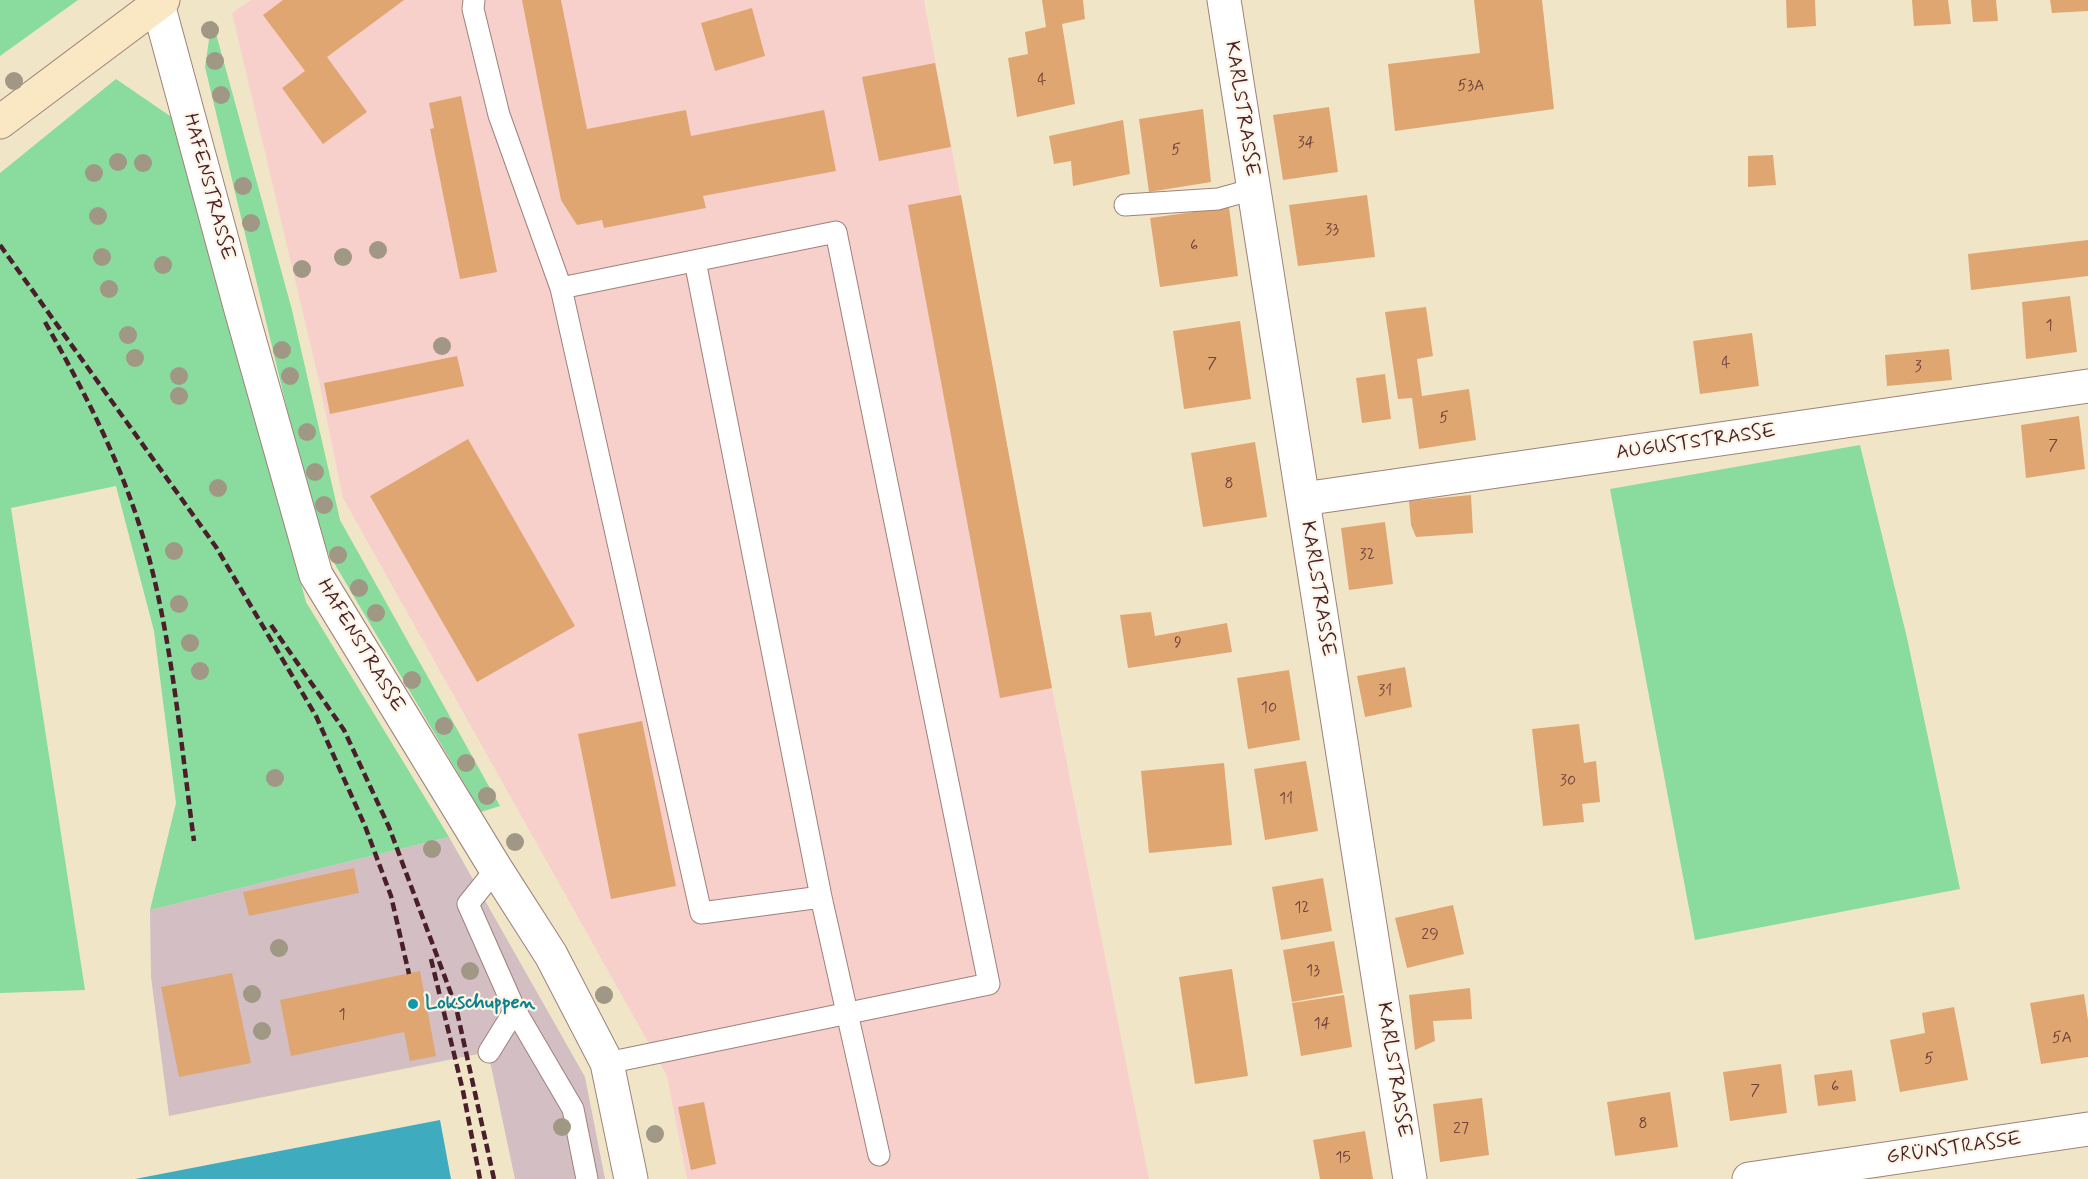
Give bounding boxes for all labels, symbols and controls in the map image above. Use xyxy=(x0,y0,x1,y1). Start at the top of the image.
street label: KARLSTRASSE xyxy=(1218,40,1264,178)
house number: 4 xyxy=(1037,71,1047,91)
house number: 53A xyxy=(1458,77,1484,97)
street label: HAFENSTRASSE xyxy=(177,111,239,263)
house number: 34 xyxy=(1298,134,1314,154)
house number: 5 xyxy=(1171,141,1181,161)
house number: 33 xyxy=(1325,221,1339,241)
house number: 6 xyxy=(1190,237,1198,257)
house number: 1 xyxy=(2045,317,2053,337)
house number: 4 xyxy=(1721,354,1731,374)
house number: 7 xyxy=(1207,355,1217,375)
house number: 3 xyxy=(1914,358,1922,378)
house number: 5 xyxy=(1439,409,1449,429)
street label: AUGUSTSTRASSE xyxy=(1615,420,1777,466)
house number: 7 xyxy=(2048,437,2058,457)
house number: 8 xyxy=(1224,475,1234,495)
street label: KARLSTRASSE xyxy=(1294,520,1340,658)
house number: 32 xyxy=(1359,546,1375,566)
street label: HAFENSTRASSE xyxy=(311,575,409,717)
house number: 9 xyxy=(1174,634,1182,654)
house number: 31 xyxy=(1378,682,1392,702)
house number: 10 xyxy=(1261,699,1277,719)
house number: 30 xyxy=(1560,772,1576,792)
house number: 11 xyxy=(1279,790,1293,810)
house number: 12 xyxy=(1294,899,1310,919)
house number: 29 xyxy=(1421,926,1439,946)
house number: 13 xyxy=(1306,962,1320,982)
place label: Lokschuppen xyxy=(425,992,535,1016)
marker: Lokschuppen xyxy=(406,997,420,1011)
street label: KARLSTRASSE xyxy=(1370,1001,1416,1139)
house number: 1 xyxy=(338,1006,346,1026)
house number: 14 xyxy=(1314,1015,1330,1035)
house number: 5A xyxy=(2052,1029,2072,1049)
house number: 5 xyxy=(1924,1050,1934,1070)
house number: 6 xyxy=(1831,1078,1839,1098)
house number: 7 xyxy=(1750,1082,1760,1102)
house number: 8 xyxy=(1638,1115,1648,1135)
house number: 27 xyxy=(1453,1120,1469,1140)
street label: GRÜNSTRASSE xyxy=(1885,1128,2023,1170)
house number: 15 xyxy=(1335,1149,1351,1169)

